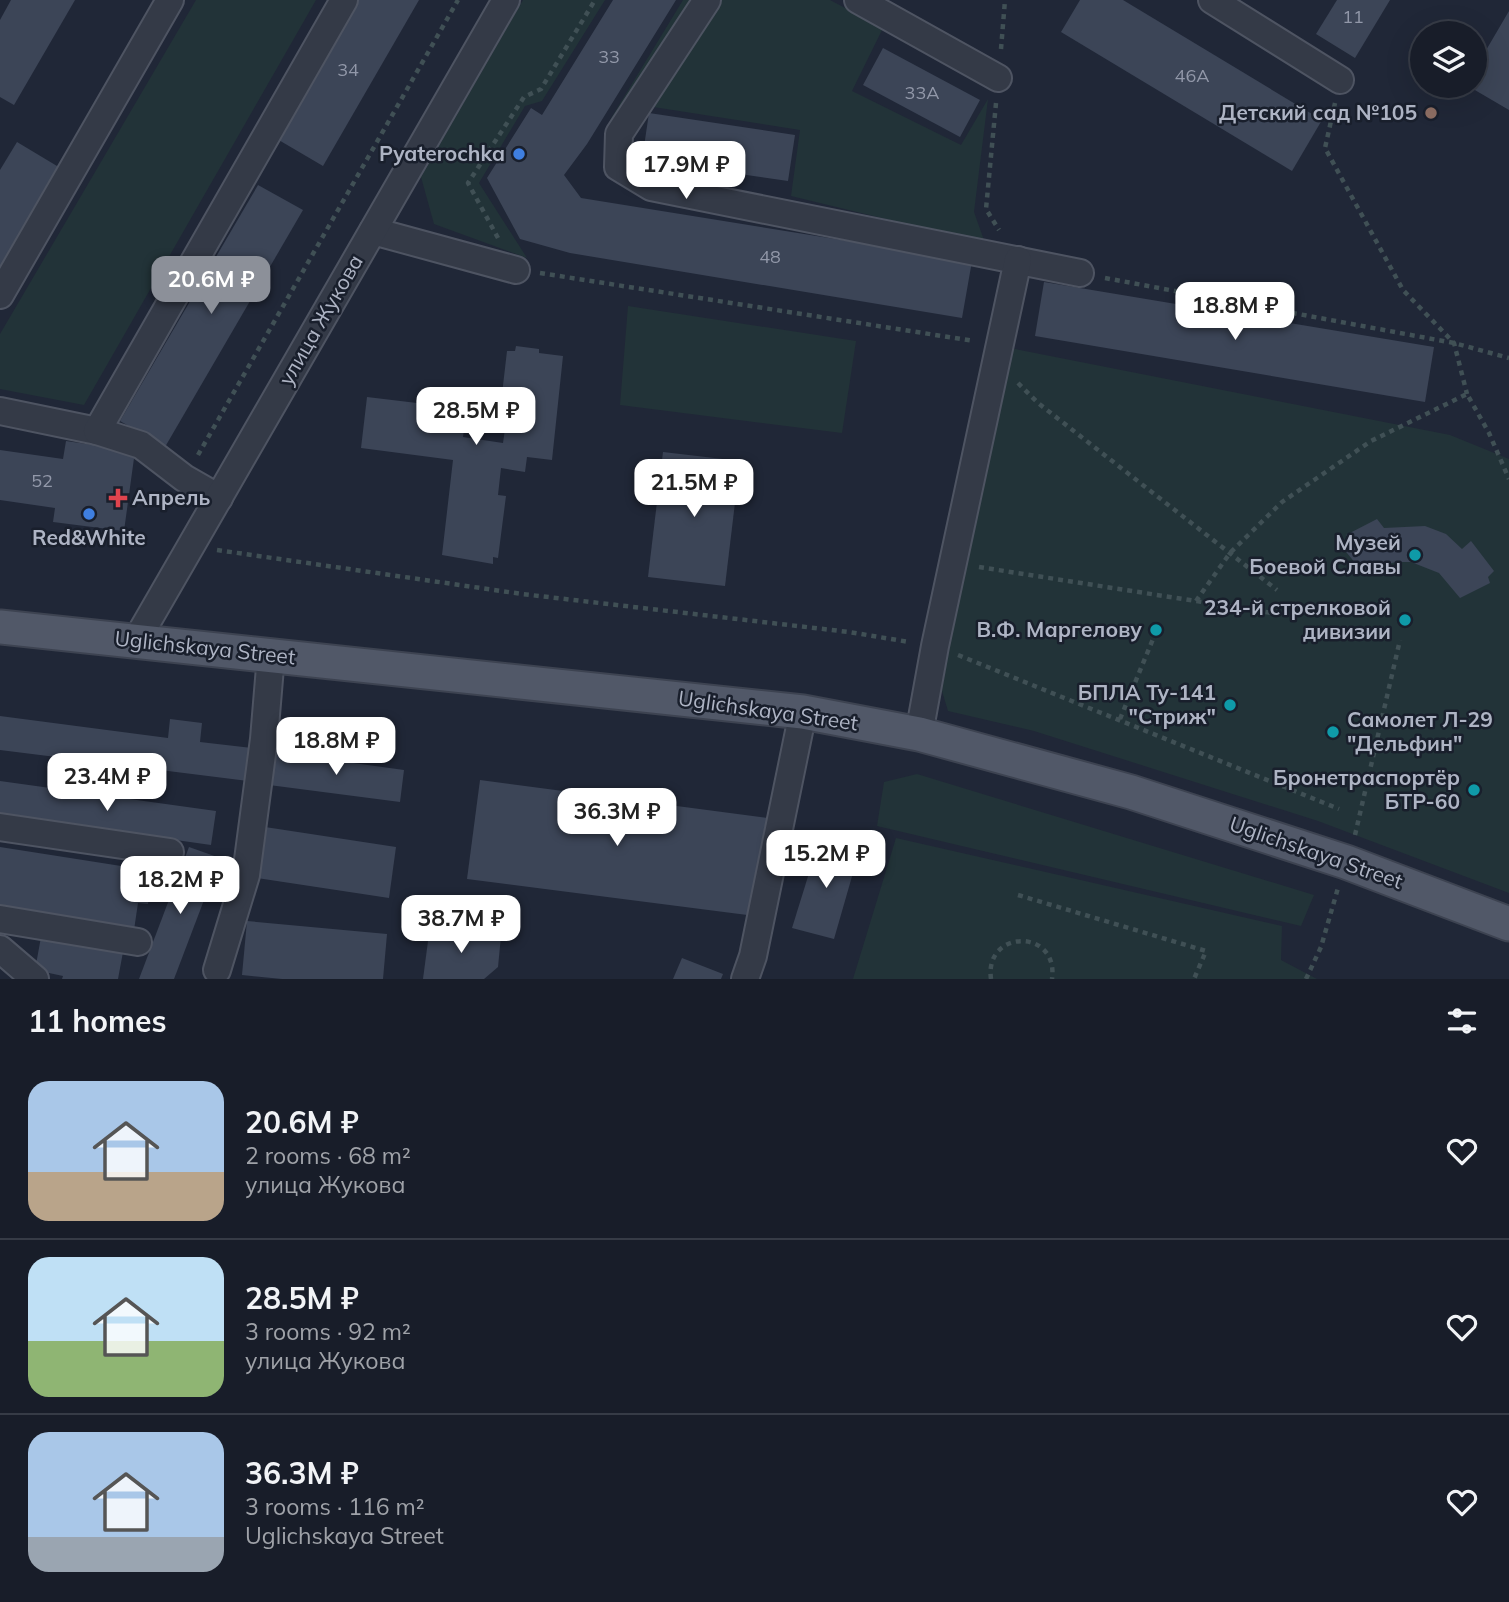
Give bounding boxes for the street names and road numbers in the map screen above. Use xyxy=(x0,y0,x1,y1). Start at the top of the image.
street label: улица Жукова xyxy=(272,250,368,389)
street label: Uglichskaya Street xyxy=(114,625,297,669)
street label: Uglichskaya Street xyxy=(677,685,860,736)
street label: Uglichskaya Street xyxy=(1226,810,1406,894)

